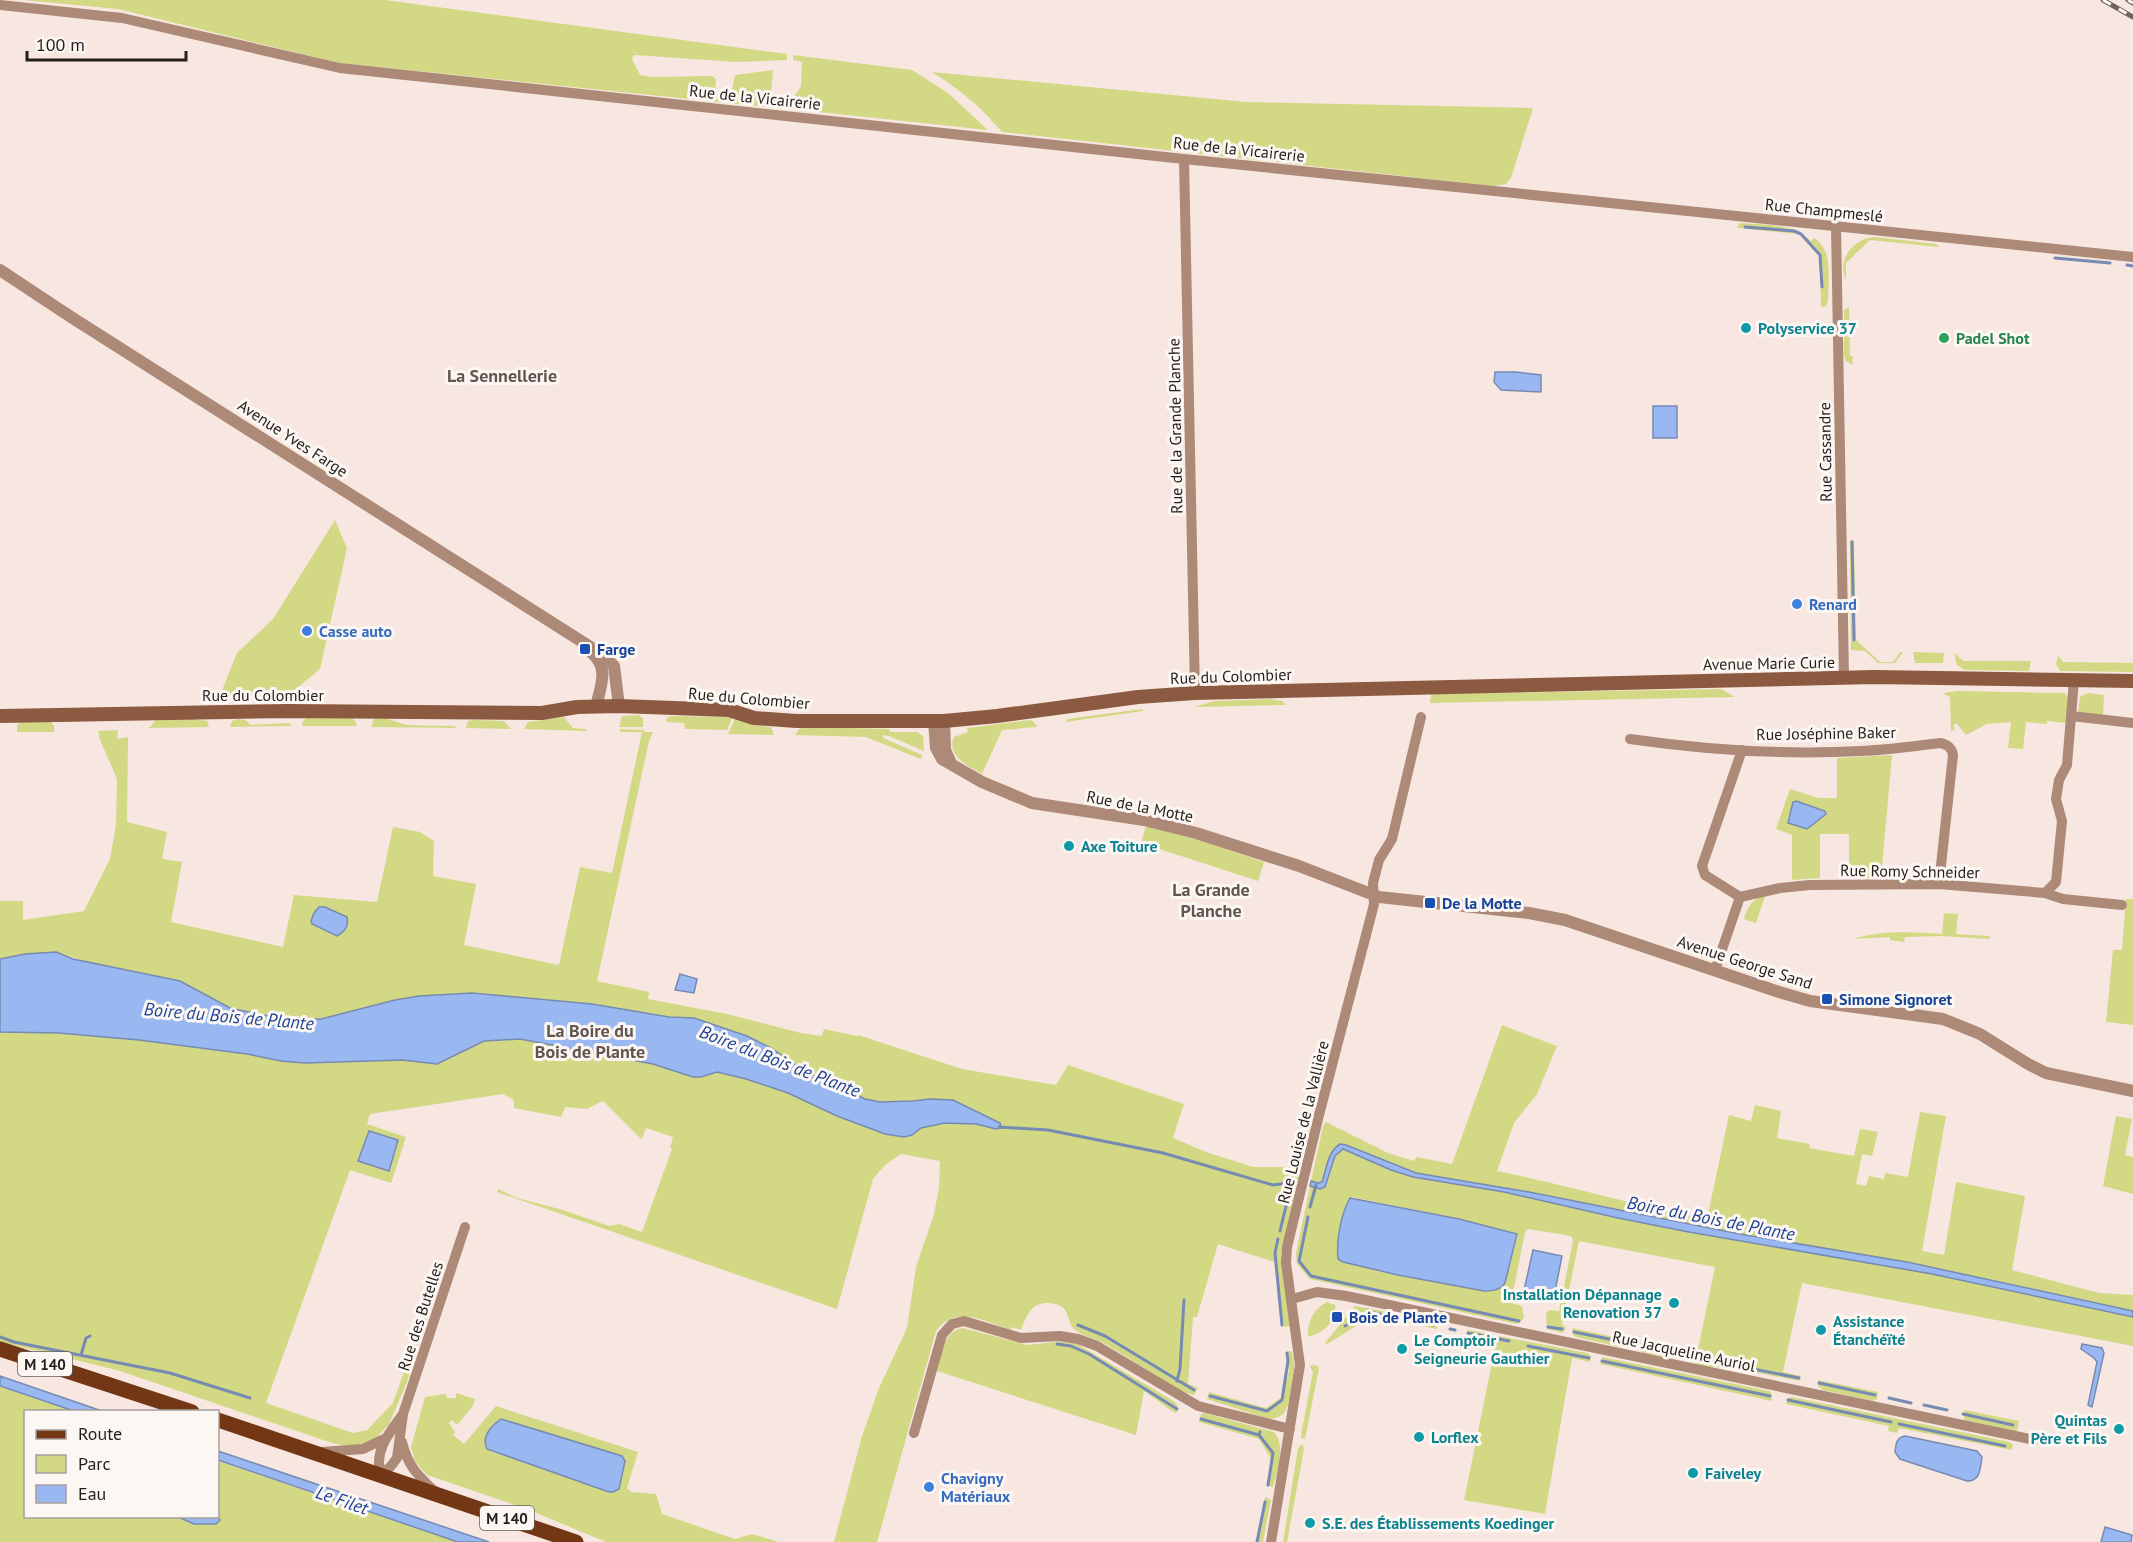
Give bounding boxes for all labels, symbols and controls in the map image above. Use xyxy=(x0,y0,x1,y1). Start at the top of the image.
scale bar xyxy=(27,24,186,62)
text: 100 m xyxy=(36,33,85,56)
street label: Rue de la Vicairerie xyxy=(688,80,822,114)
street label: Rue de la Vicairerie xyxy=(1172,132,1306,166)
street label: Rue Champmeslé xyxy=(1764,194,1884,226)
place label: Polyservice 37 xyxy=(1758,318,1857,338)
marker: Polyservice 37 xyxy=(1739,321,1753,335)
place label: Padel Shot xyxy=(1956,328,2030,348)
marker: Padel Shot xyxy=(1937,331,1951,345)
street label: Rue de la Grande Planche xyxy=(1163,338,1187,514)
district label: La Sennellerie xyxy=(447,364,557,387)
street label: Avenue Yves Farge xyxy=(234,395,352,481)
street label: Rue Cassandre xyxy=(1814,402,1836,502)
place label: Renard xyxy=(1809,594,1857,614)
marker: Renard xyxy=(1790,597,1804,611)
place label: Casse auto xyxy=(319,621,392,641)
marker: Casse auto xyxy=(300,624,314,638)
place label: Farge xyxy=(597,639,635,659)
marker: Farge xyxy=(578,642,592,656)
street label: Avenue Marie Curie xyxy=(1703,652,1835,674)
street label: Rue du Colombier xyxy=(1170,664,1293,688)
street label: Rue du Colombier xyxy=(687,683,811,713)
street label: Rue du Colombier xyxy=(202,685,324,705)
street label: Rue Joséphine Baker xyxy=(1756,722,1897,744)
street label: Rue de la Motte xyxy=(1085,786,1195,826)
place label: Axe Toiture xyxy=(1081,836,1158,856)
marker: Axe Toiture xyxy=(1062,839,1076,853)
street label: Rue Romy Schneider xyxy=(1840,860,1981,882)
district label: La Grande Planche xyxy=(1172,878,1250,922)
place label: De la Motte xyxy=(1442,893,1522,913)
marker: De la Motte xyxy=(1423,896,1437,910)
street label: Avenue George Sand xyxy=(1675,931,1815,993)
place label: Simone Signoret xyxy=(1839,989,1953,1009)
marker: Simone Signoret xyxy=(1820,992,1834,1006)
water label: Boire du Bois de Plante xyxy=(143,997,315,1035)
district label: La Boire du Bois de Plante xyxy=(535,1019,645,1063)
water label: Boire du Bois de Plante xyxy=(696,1020,864,1102)
street label: Rue Louise de la Vallière xyxy=(1273,1038,1333,1206)
water label: Boire du Bois de Plante xyxy=(1625,1190,1797,1246)
street label: Rue des Butelles xyxy=(393,1259,447,1373)
place label: Installation Dépannage Renovation 37 xyxy=(1503,1284,1662,1322)
marker: Installation Dépannage Renovation 37 xyxy=(1667,1296,1681,1310)
place label: Bois de Plante xyxy=(1349,1307,1447,1327)
marker: Bois de Plante xyxy=(1330,1310,1344,1324)
place label: Assistance Étanchéïté xyxy=(1833,1311,1905,1349)
marker: Assistance Étanchéïté xyxy=(1814,1323,1828,1337)
street label: Rue Jacqueline Auriol xyxy=(1611,1326,1758,1376)
place label: Le Comptoir Seigneurie Gauthier xyxy=(1414,1330,1550,1368)
marker: Le Comptoir Seigneurie Gauthier xyxy=(1395,1342,1409,1356)
road number: M 140 xyxy=(18,1352,72,1376)
legend xyxy=(24,1410,219,1518)
place label: Quintas Père et Fils xyxy=(2031,1410,2107,1448)
text: Route xyxy=(78,1422,122,1445)
marker: Quintas Père et Fils xyxy=(2112,1422,2126,1436)
place label: Lorflex xyxy=(1431,1427,1479,1447)
marker: Lorflex xyxy=(1412,1430,1426,1444)
text: Parc xyxy=(78,1452,111,1475)
place label: Faiveley xyxy=(1705,1463,1762,1483)
marker: Faiveley xyxy=(1686,1466,1700,1480)
place label: Chavigny Matériaux xyxy=(941,1468,1011,1506)
water label: Le Filet xyxy=(313,1480,372,1520)
marker: Chavigny Matériaux xyxy=(922,1480,936,1494)
text: Eau xyxy=(78,1482,106,1505)
road number: M 140 xyxy=(480,1506,534,1530)
place label: S.E. des Établissements Koedinger xyxy=(1322,1513,1555,1533)
marker: S.E. des Établissements Koedinger xyxy=(1303,1516,1317,1530)

